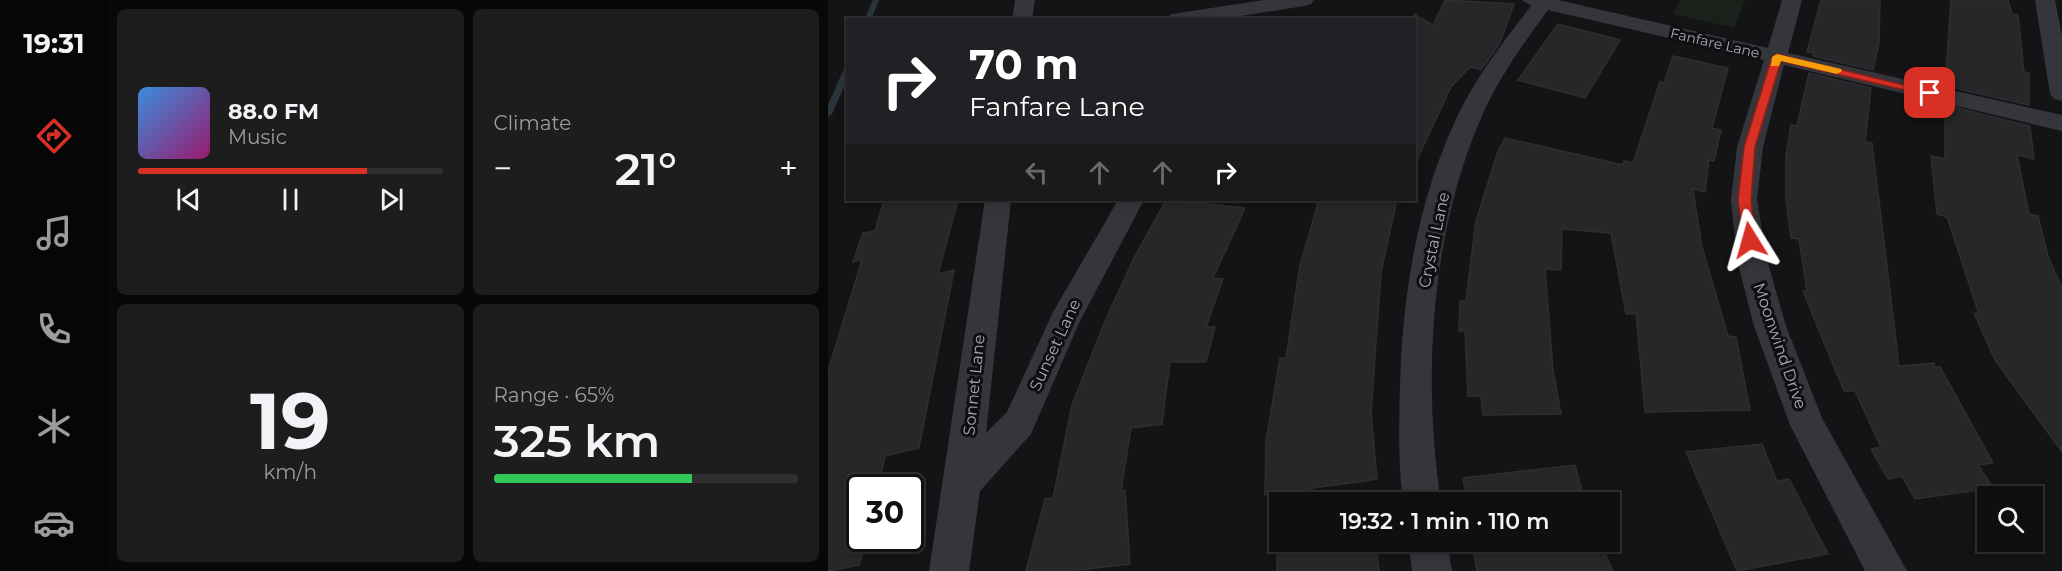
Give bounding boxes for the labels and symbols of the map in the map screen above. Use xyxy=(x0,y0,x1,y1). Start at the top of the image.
street label: Fanfare Lane xyxy=(1669,24,1761,62)
pin xyxy=(1904,67,1955,118)
street label: Crystal Lane xyxy=(1415,190,1453,290)
position arrow xyxy=(1718,208,1782,272)
street label: Moonwind Drive xyxy=(1750,280,1810,412)
street label: Sunset Lane xyxy=(1025,296,1085,394)
street label: Sonnet Lane xyxy=(959,334,989,436)
speed limit sign: 30 xyxy=(846,474,924,552)

